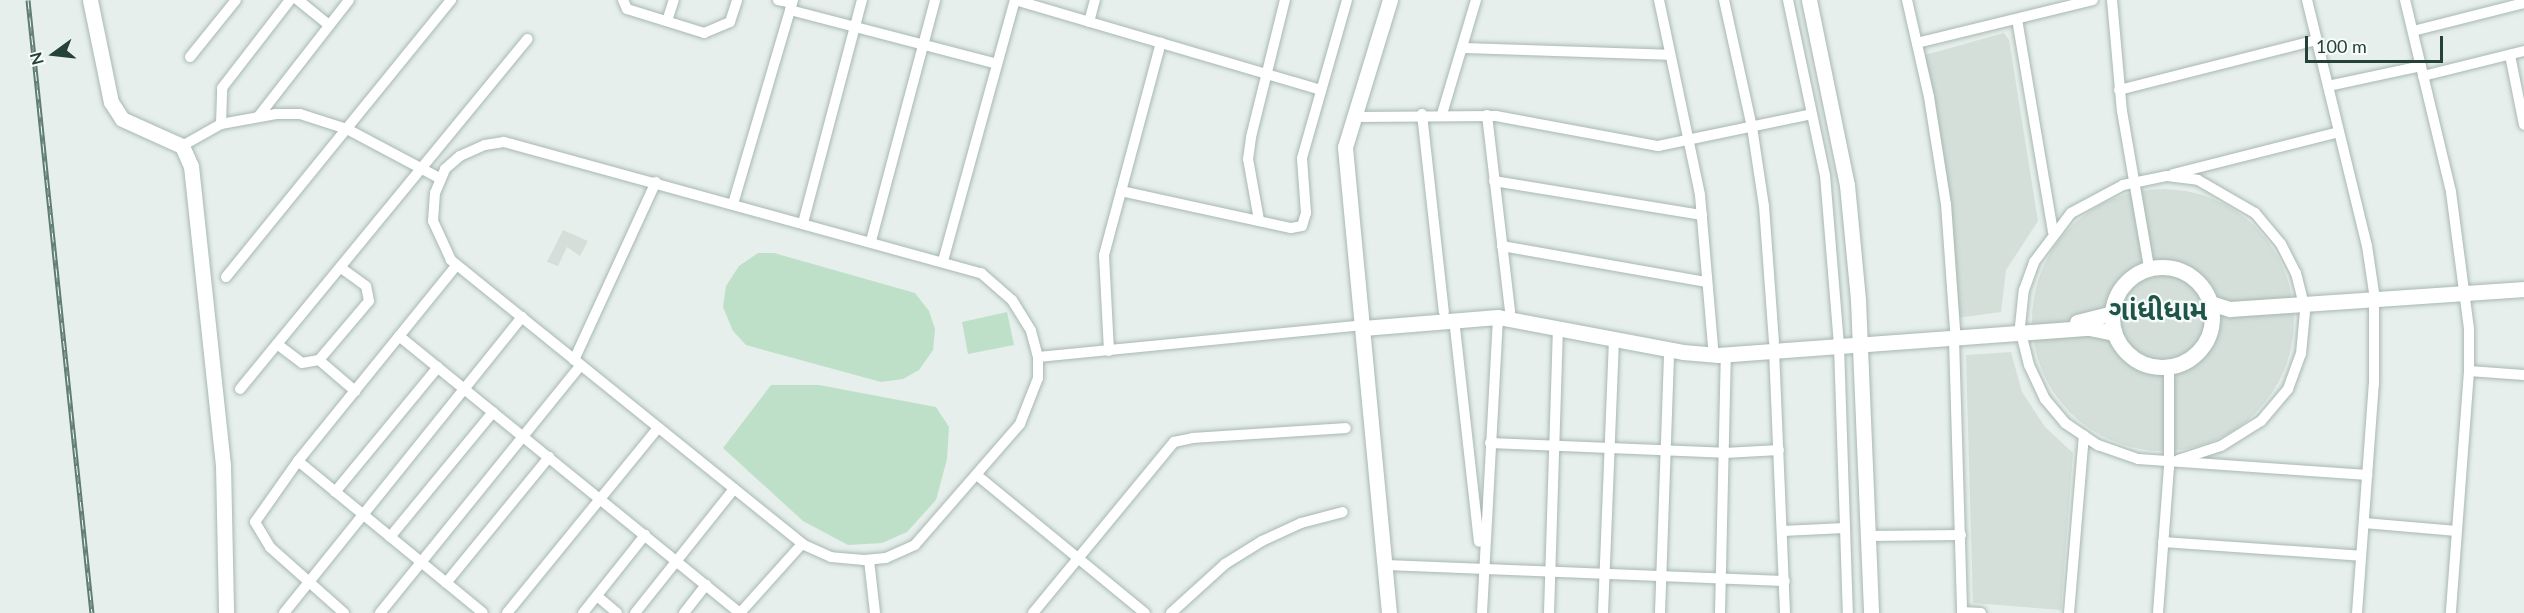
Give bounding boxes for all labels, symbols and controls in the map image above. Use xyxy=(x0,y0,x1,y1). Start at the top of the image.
north arrow xyxy=(24,24,84,84)
scale bar xyxy=(2308,24,2446,62)
text: 100 m xyxy=(2316,35,2367,57)
text: N xyxy=(25,50,47,67)
district label: ગાંધીધામ xyxy=(2109,292,2207,326)

